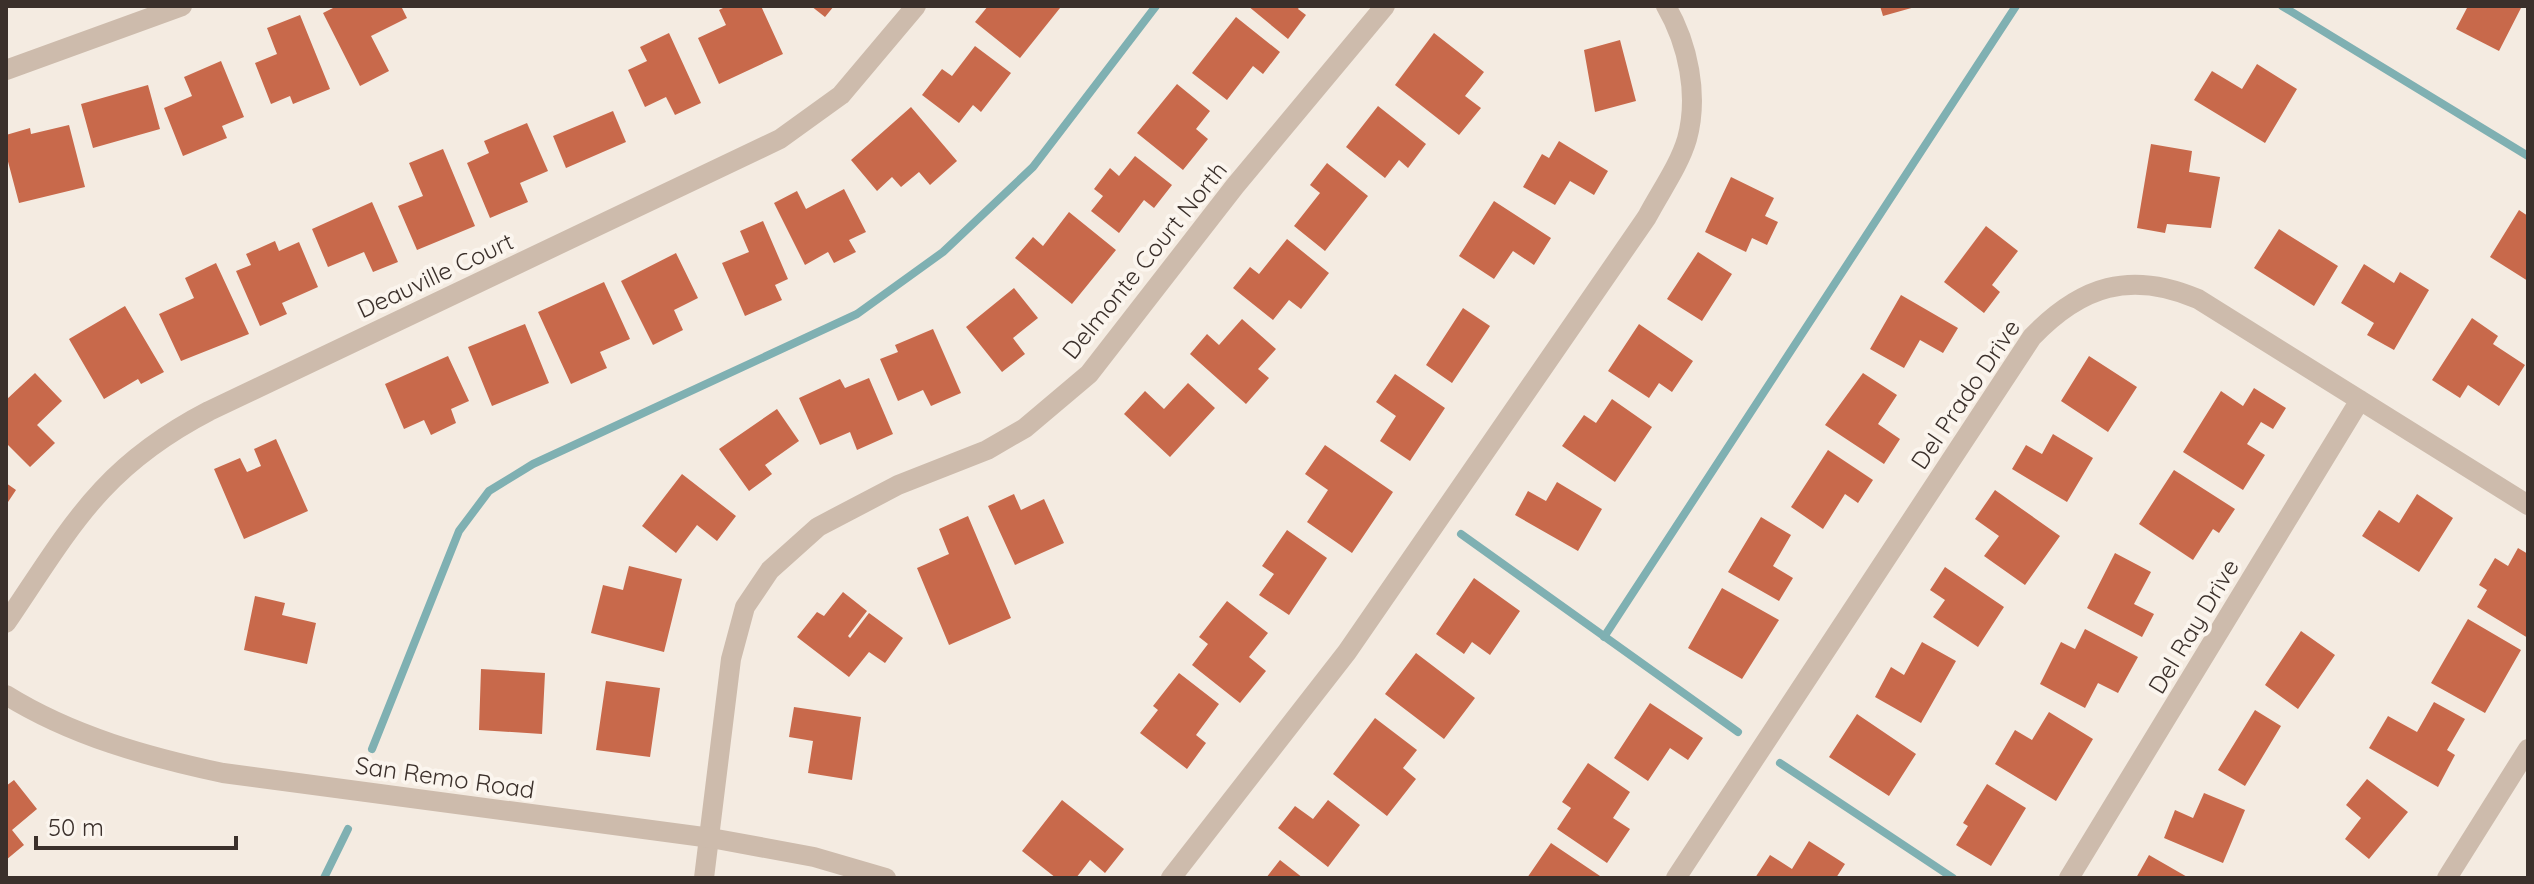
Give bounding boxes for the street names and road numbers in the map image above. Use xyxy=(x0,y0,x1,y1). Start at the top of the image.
street label: Delmonte Court North xyxy=(1055,155,1233,365)
street label: Deauville Court xyxy=(352,226,518,324)
street label: Del Prado Drive xyxy=(1904,313,2026,475)
street label: Del Ray Drive xyxy=(2141,553,2245,699)
street label: San Remo Road xyxy=(354,750,536,804)

